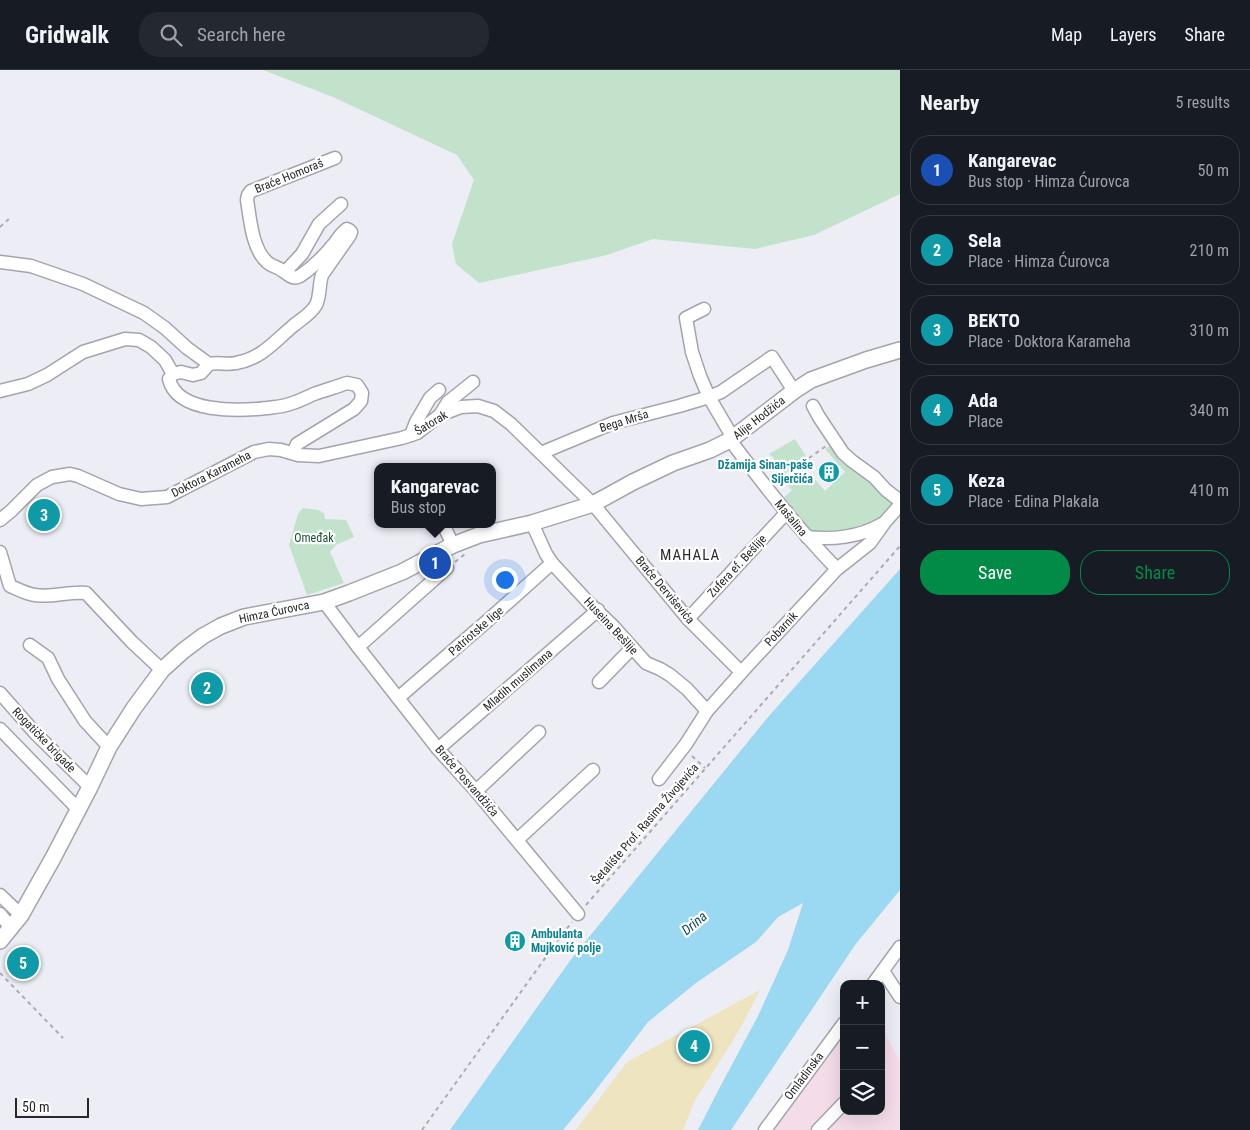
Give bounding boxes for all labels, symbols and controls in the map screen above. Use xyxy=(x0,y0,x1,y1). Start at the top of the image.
search box xyxy=(139,12,489,57)
text: Gridwalk xyxy=(25,21,109,49)
icon: search xyxy=(157,21,185,49)
text: Search here xyxy=(197,23,285,46)
text: Map xyxy=(1051,24,1082,45)
text: Layers xyxy=(1110,24,1157,45)
text: Share xyxy=(1185,24,1225,45)
text: Nearby xyxy=(920,91,979,115)
text: 5 results xyxy=(1175,93,1230,112)
text: Kangarevac xyxy=(968,149,1057,172)
street label: Braće Homoraš xyxy=(253,156,325,196)
text: 1 xyxy=(933,161,941,180)
text: 50 m xyxy=(1197,161,1229,180)
text: Bus stop · Himza Ćurovca xyxy=(968,172,1130,191)
text: Sela xyxy=(968,229,1001,252)
text: 2 xyxy=(933,241,941,260)
text: 210 m xyxy=(1190,241,1229,260)
text: Place · Himza Ćurovca xyxy=(968,252,1110,271)
text: BEKTO xyxy=(968,309,1020,332)
text: 3 xyxy=(933,321,941,340)
text: 310 m xyxy=(1190,321,1229,340)
text: Place · Doktora Karameha xyxy=(968,332,1131,351)
text: Ada xyxy=(968,389,998,412)
street label: Alije Hodžića xyxy=(730,393,788,443)
text: 4 xyxy=(933,401,941,420)
text: 340 m xyxy=(1190,401,1229,420)
street label: Šatorak xyxy=(411,407,451,438)
street label: Bega Mrša xyxy=(598,407,650,435)
text: Place xyxy=(968,412,1003,431)
street label: Doktora Karameha xyxy=(169,448,253,500)
place label: Džamija Sinan-paše Sijerčića xyxy=(718,458,813,486)
building icon: Džamija Sinan-paše Sijerčića xyxy=(817,460,841,484)
popup xyxy=(374,463,496,528)
text: Keza xyxy=(968,469,1005,492)
text: Kangarevac xyxy=(391,475,479,498)
text: 5 xyxy=(933,481,941,500)
text: 410 m xyxy=(1190,481,1229,500)
text: Place · Edina Plakala xyxy=(968,492,1099,511)
pin: 3 xyxy=(28,496,60,534)
street label: Mašalina xyxy=(772,497,810,539)
text: Bus stop xyxy=(391,498,446,517)
park label: Omeđak xyxy=(294,531,334,545)
street label: Zufera ef. Bešlije xyxy=(705,532,770,600)
pin: 1 xyxy=(419,544,451,582)
district label: MAHALA xyxy=(660,546,720,564)
button: Save xyxy=(920,550,1070,595)
button: Share xyxy=(1080,550,1230,595)
street label: Braće Derviševića xyxy=(633,553,698,627)
your location xyxy=(492,567,518,593)
street label: Huseina Bešlije xyxy=(581,595,641,658)
street label: Himza Ćurovca xyxy=(237,597,311,626)
street label: Patriotske lige xyxy=(446,603,507,659)
street label: Pobarnik xyxy=(762,608,801,649)
street label: Mladih muslimana xyxy=(481,646,556,714)
pin: 2 xyxy=(191,669,223,707)
street label: Rogatičke brigade xyxy=(9,705,79,776)
street label: Braće Posvandžića xyxy=(432,743,502,820)
street label: Šetalište Prof. Rasima Živojevića xyxy=(588,760,701,887)
water label: Drina xyxy=(678,908,710,938)
place label: Ambulanta Mujković polje xyxy=(531,927,601,955)
building icon: Ambulanta Mujković polje xyxy=(503,929,527,953)
pin: 5 xyxy=(7,944,39,982)
map controls xyxy=(840,980,885,1115)
button: + xyxy=(840,980,885,1025)
button: − xyxy=(840,1025,885,1070)
pin: 4 xyxy=(678,1027,710,1065)
street label: Omladinska xyxy=(782,1049,827,1103)
button: layers xyxy=(840,1070,885,1115)
scale bar xyxy=(15,1095,89,1118)
text: 50 m xyxy=(22,1099,50,1115)

